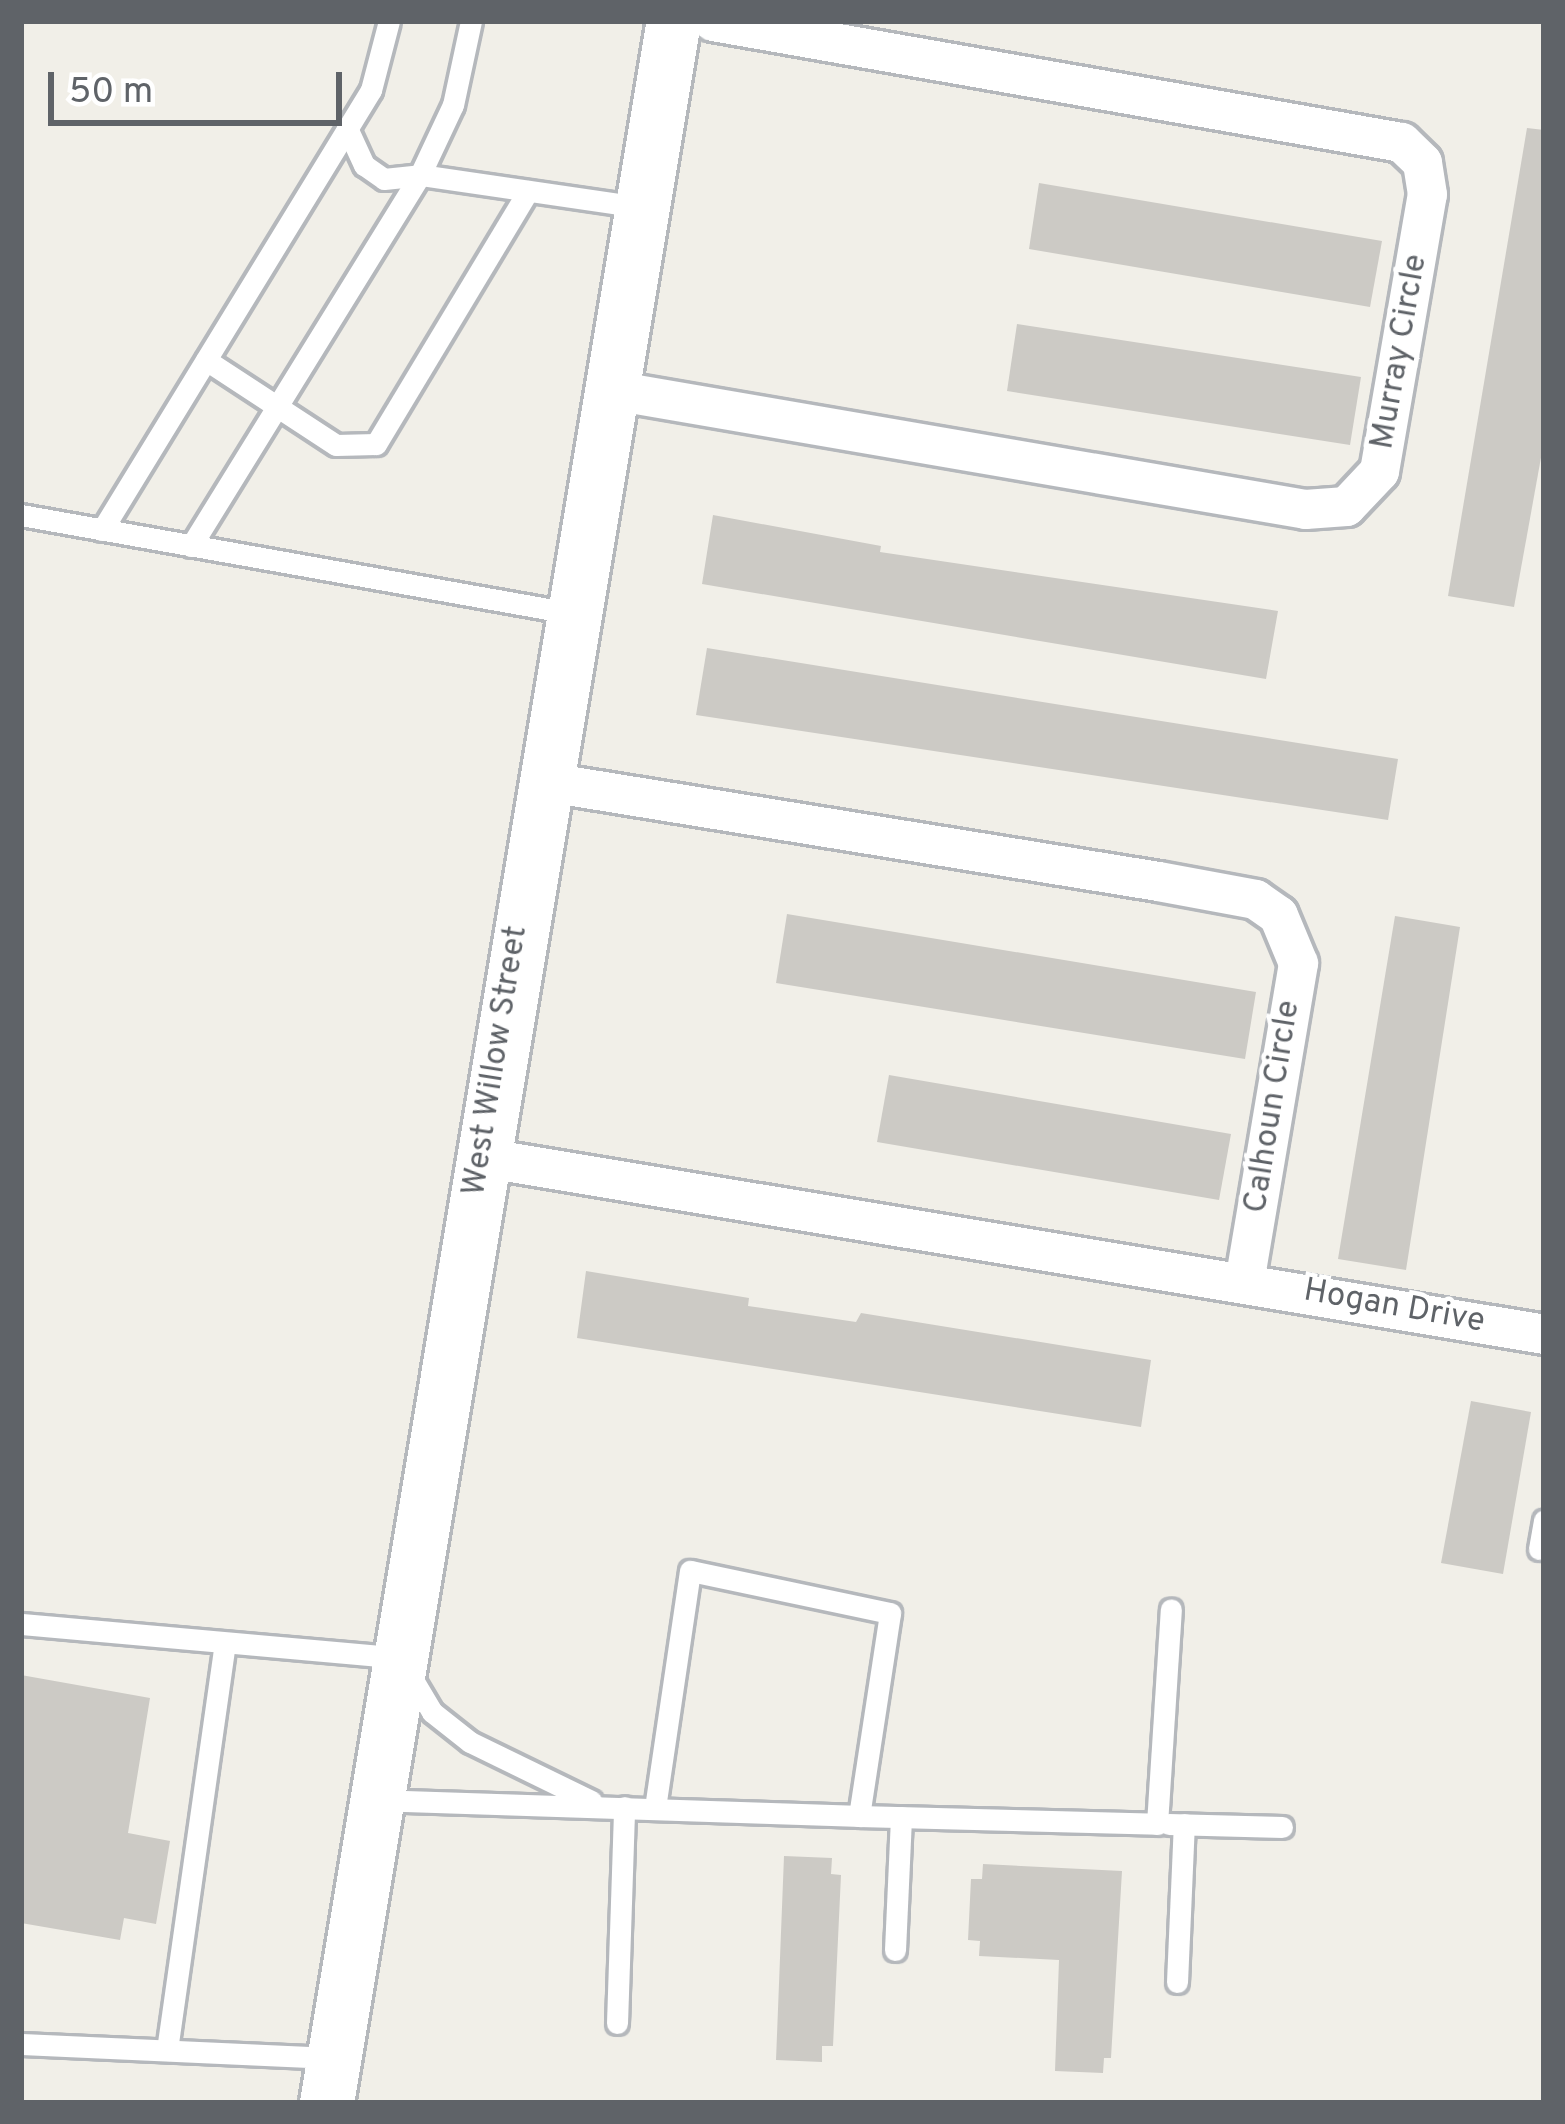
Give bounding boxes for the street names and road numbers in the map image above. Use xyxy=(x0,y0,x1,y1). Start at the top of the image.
street label: Murray Circle xyxy=(1364,251,1438,453)
street label: West Willow Street xyxy=(456,923,538,1199)
street label: Calhoun Circle xyxy=(1238,998,1310,1216)
street label: Hogan Drive xyxy=(1300,1273,1488,1343)

